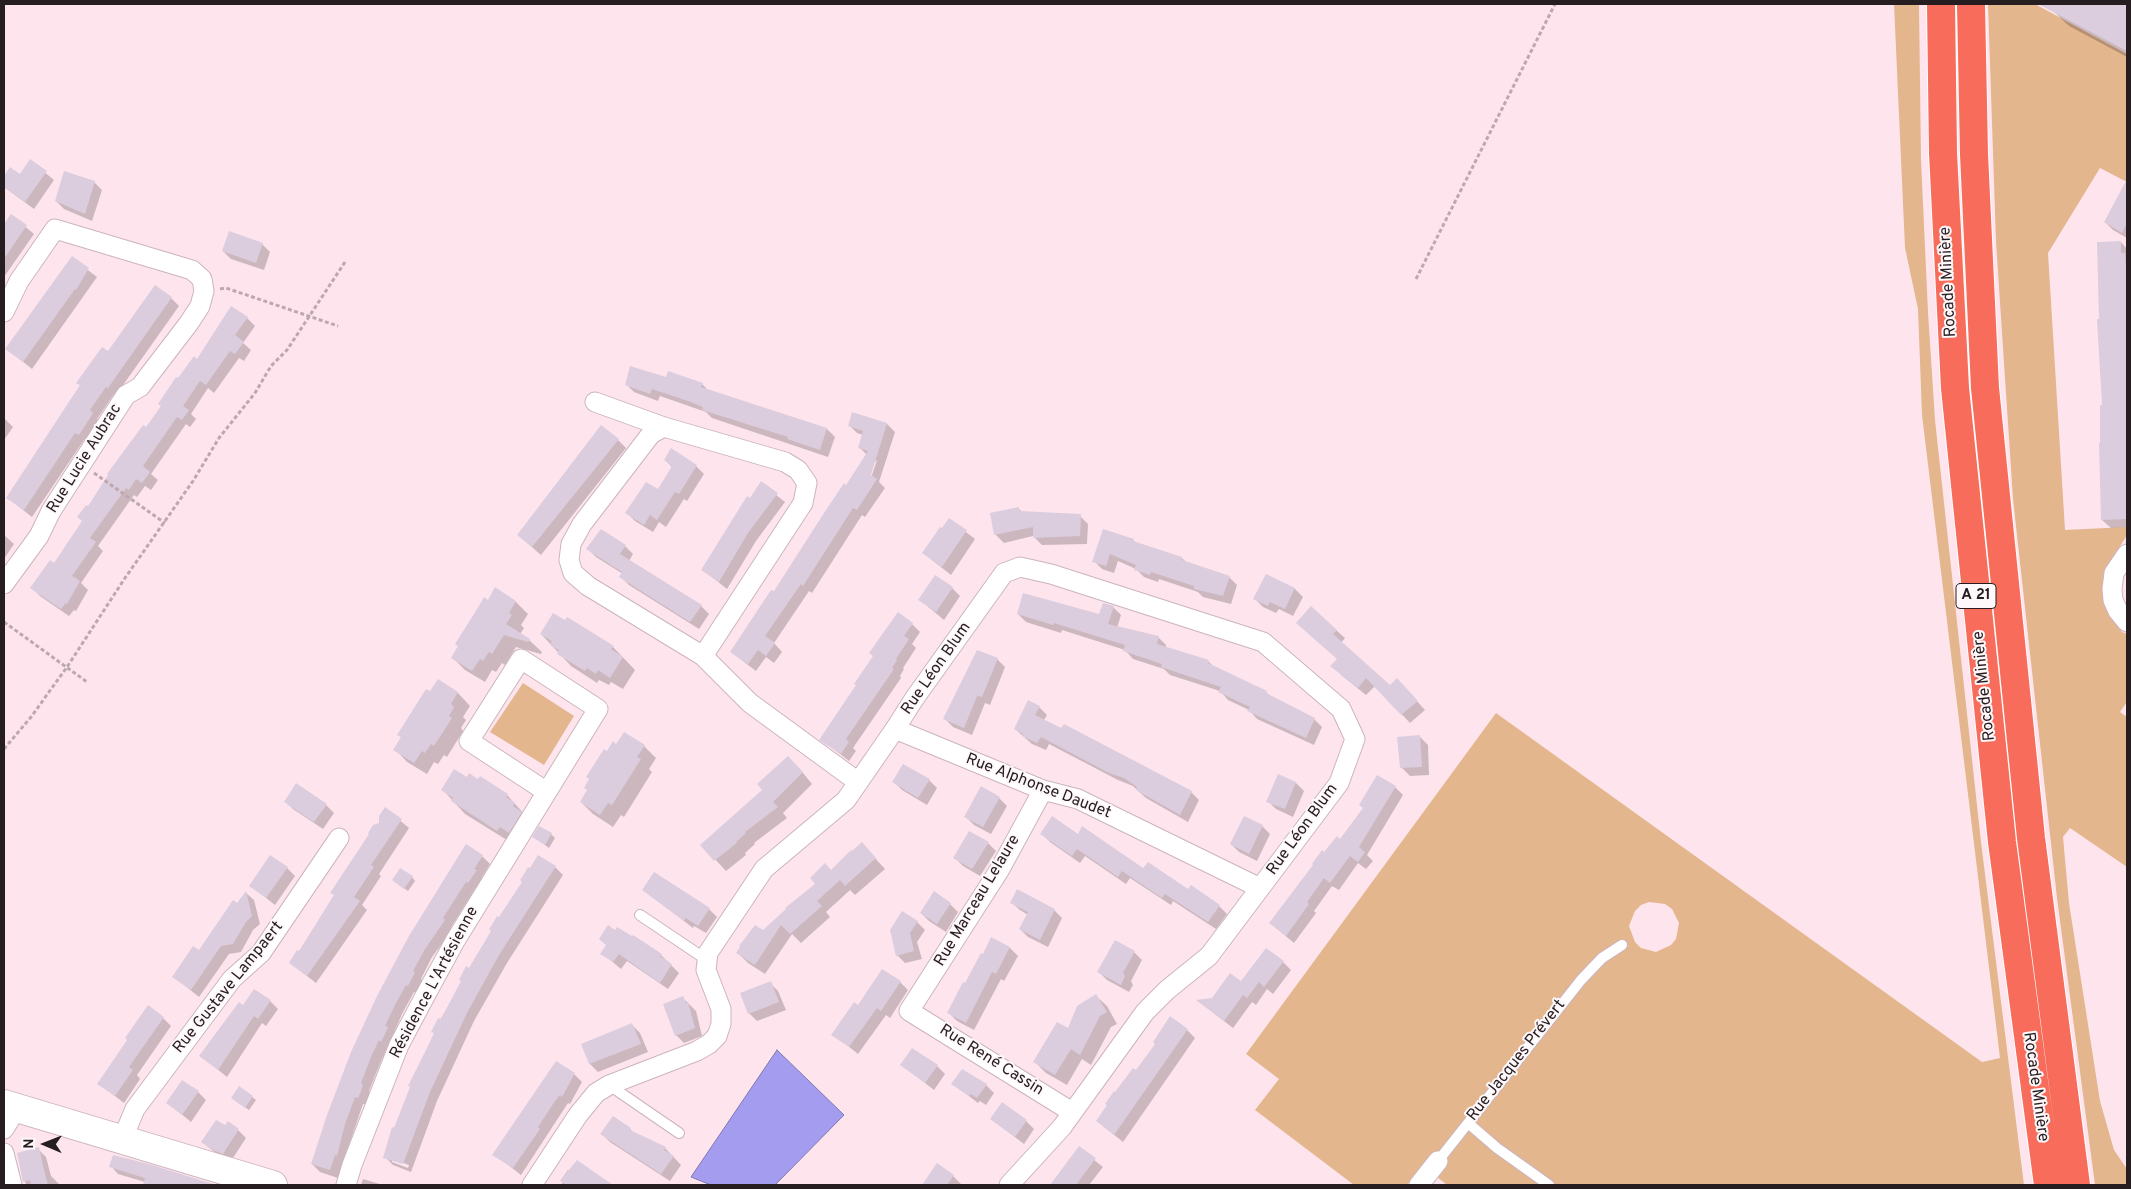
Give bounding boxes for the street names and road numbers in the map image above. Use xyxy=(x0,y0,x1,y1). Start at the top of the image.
street label: Rocade Minière xyxy=(1937,226,1961,338)
street label: Rue Lucie Aubrac xyxy=(44,401,126,517)
road number: A 21 xyxy=(1956,584,1996,608)
street label: Rue Léon Blum xyxy=(898,619,976,719)
street label: Rocade Minière xyxy=(1970,630,2000,742)
street label: Rue Alphonse Daudet xyxy=(963,750,1113,824)
street label: Rue Léon Blum xyxy=(1263,781,1343,879)
street label: Rue Marceau Lelaure xyxy=(931,832,1025,970)
street label: Résidence L'Artésienne xyxy=(387,904,483,1062)
street label: Rue Gustave Lampaert xyxy=(170,918,288,1058)
street label: Rue Jacques Prévert xyxy=(1464,996,1570,1126)
street label: Rue René Cassin xyxy=(935,1021,1047,1101)
street label: Rocade Minière xyxy=(2018,1031,2052,1143)

